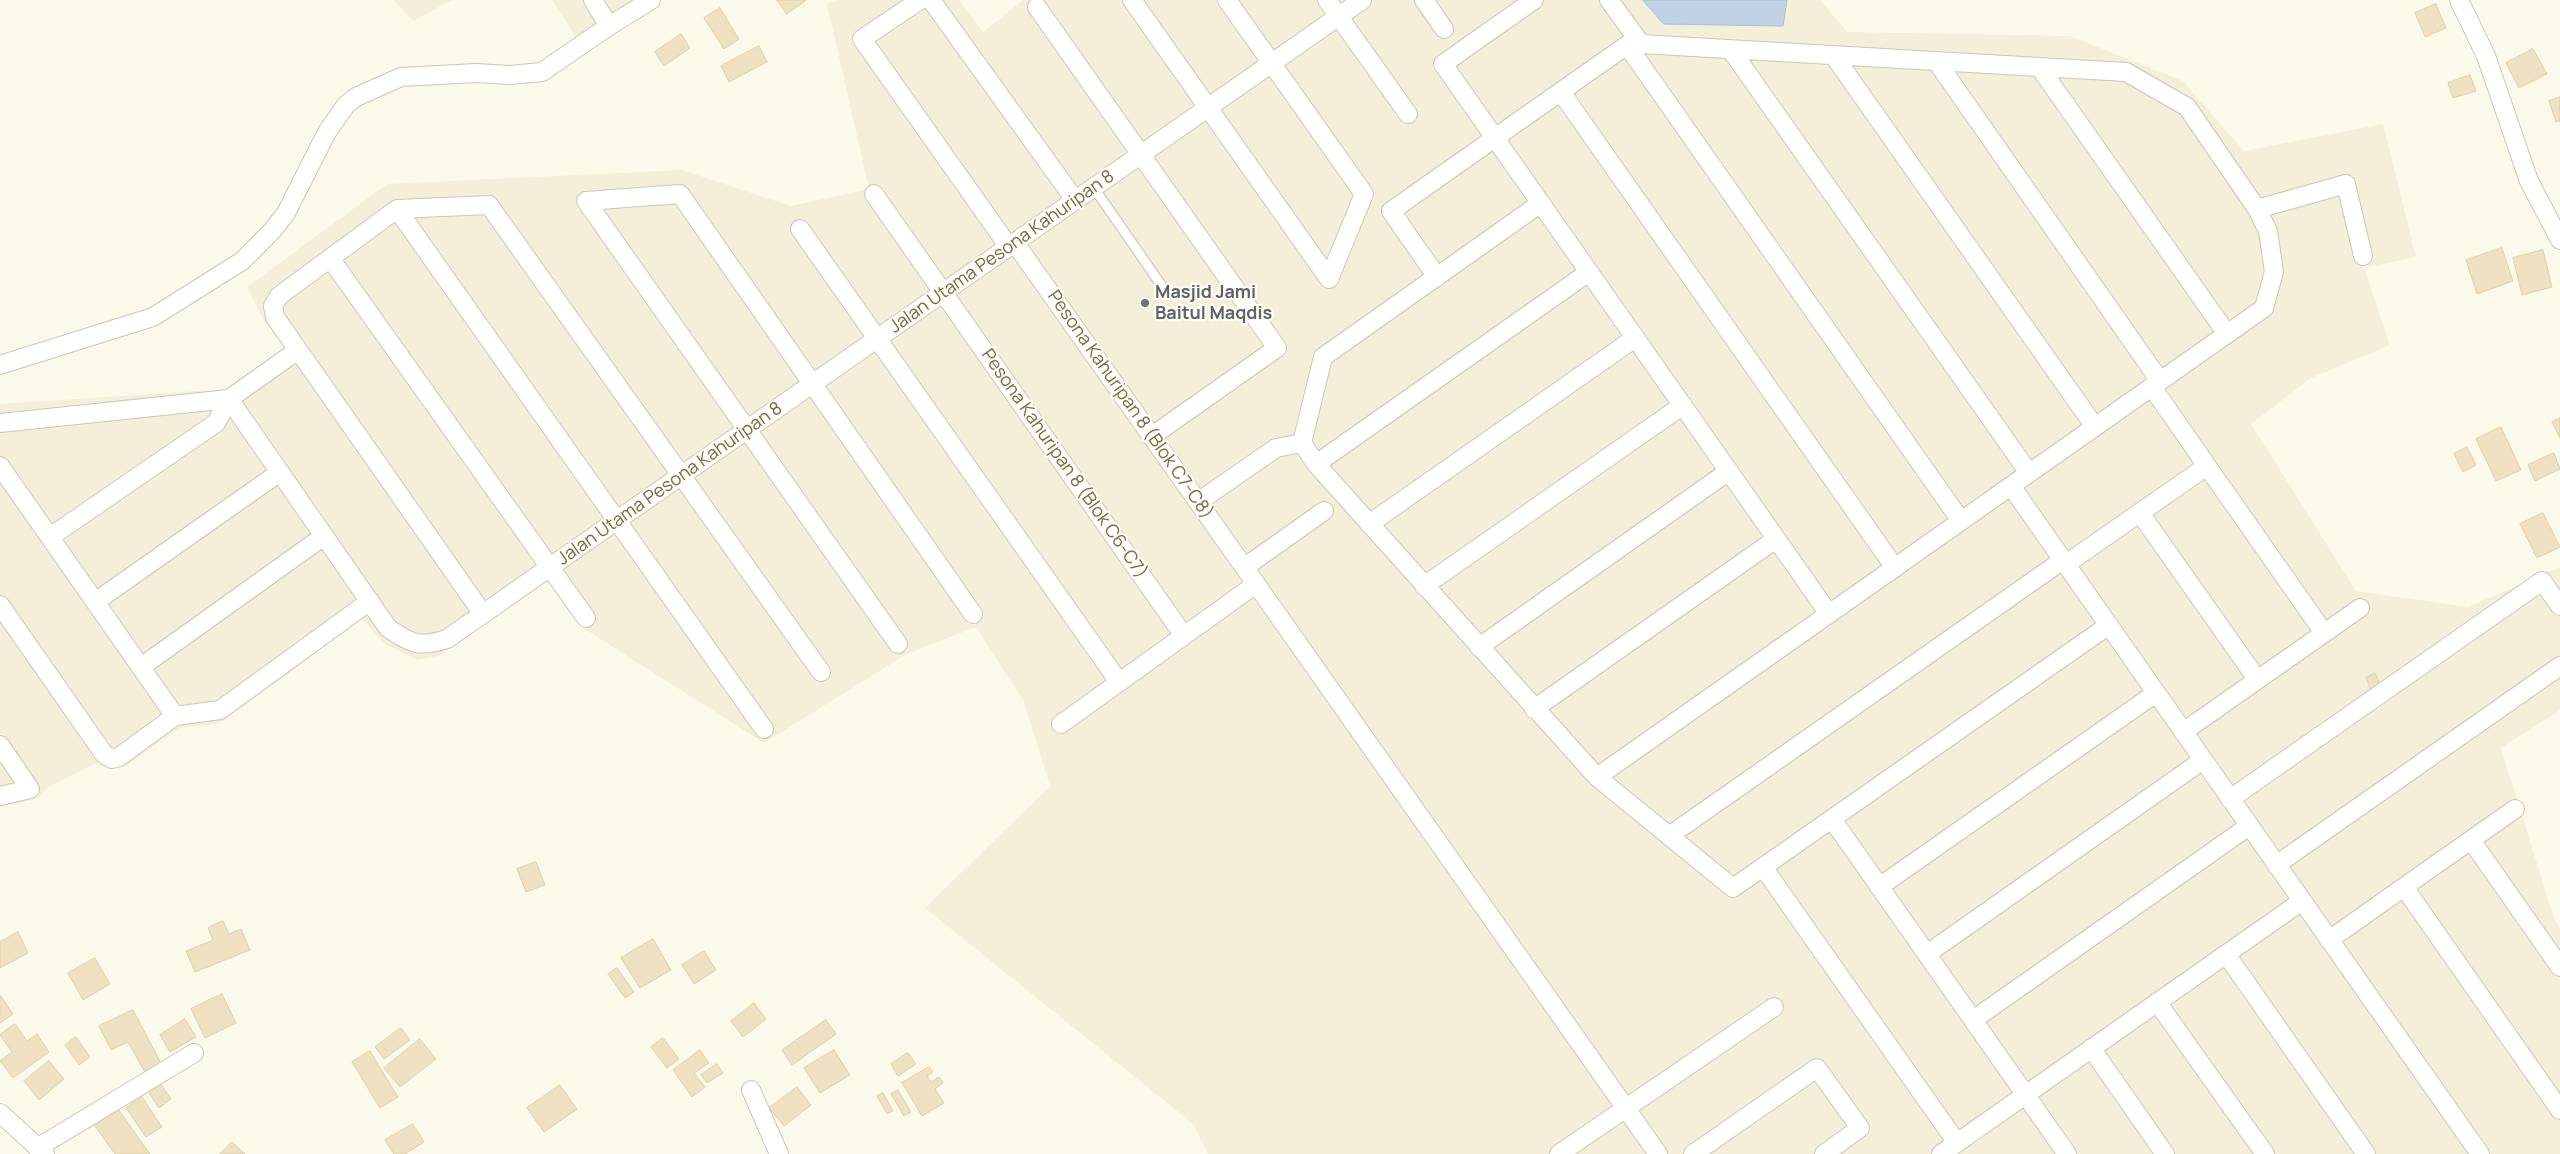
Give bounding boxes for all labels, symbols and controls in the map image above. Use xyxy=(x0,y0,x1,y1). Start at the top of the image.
street label: Jalan Utama Pesona Kahuripan 8 xyxy=(885,166,1119,338)
place label: Masjid Jami Baitul Maqdis xyxy=(1155,282,1272,324)
street label: Pesona Kahuripan 8 (Blok C7-C8) xyxy=(1043,287,1217,523)
marker: Masjid Jami Baitul Maqdis xyxy=(1139,297,1151,309)
street label: Pesona Kahuripan 8 (Blok C6-C7) xyxy=(976,345,1152,583)
street label: Jalan Utama Pesona Kahuripan 8 xyxy=(553,398,787,570)

